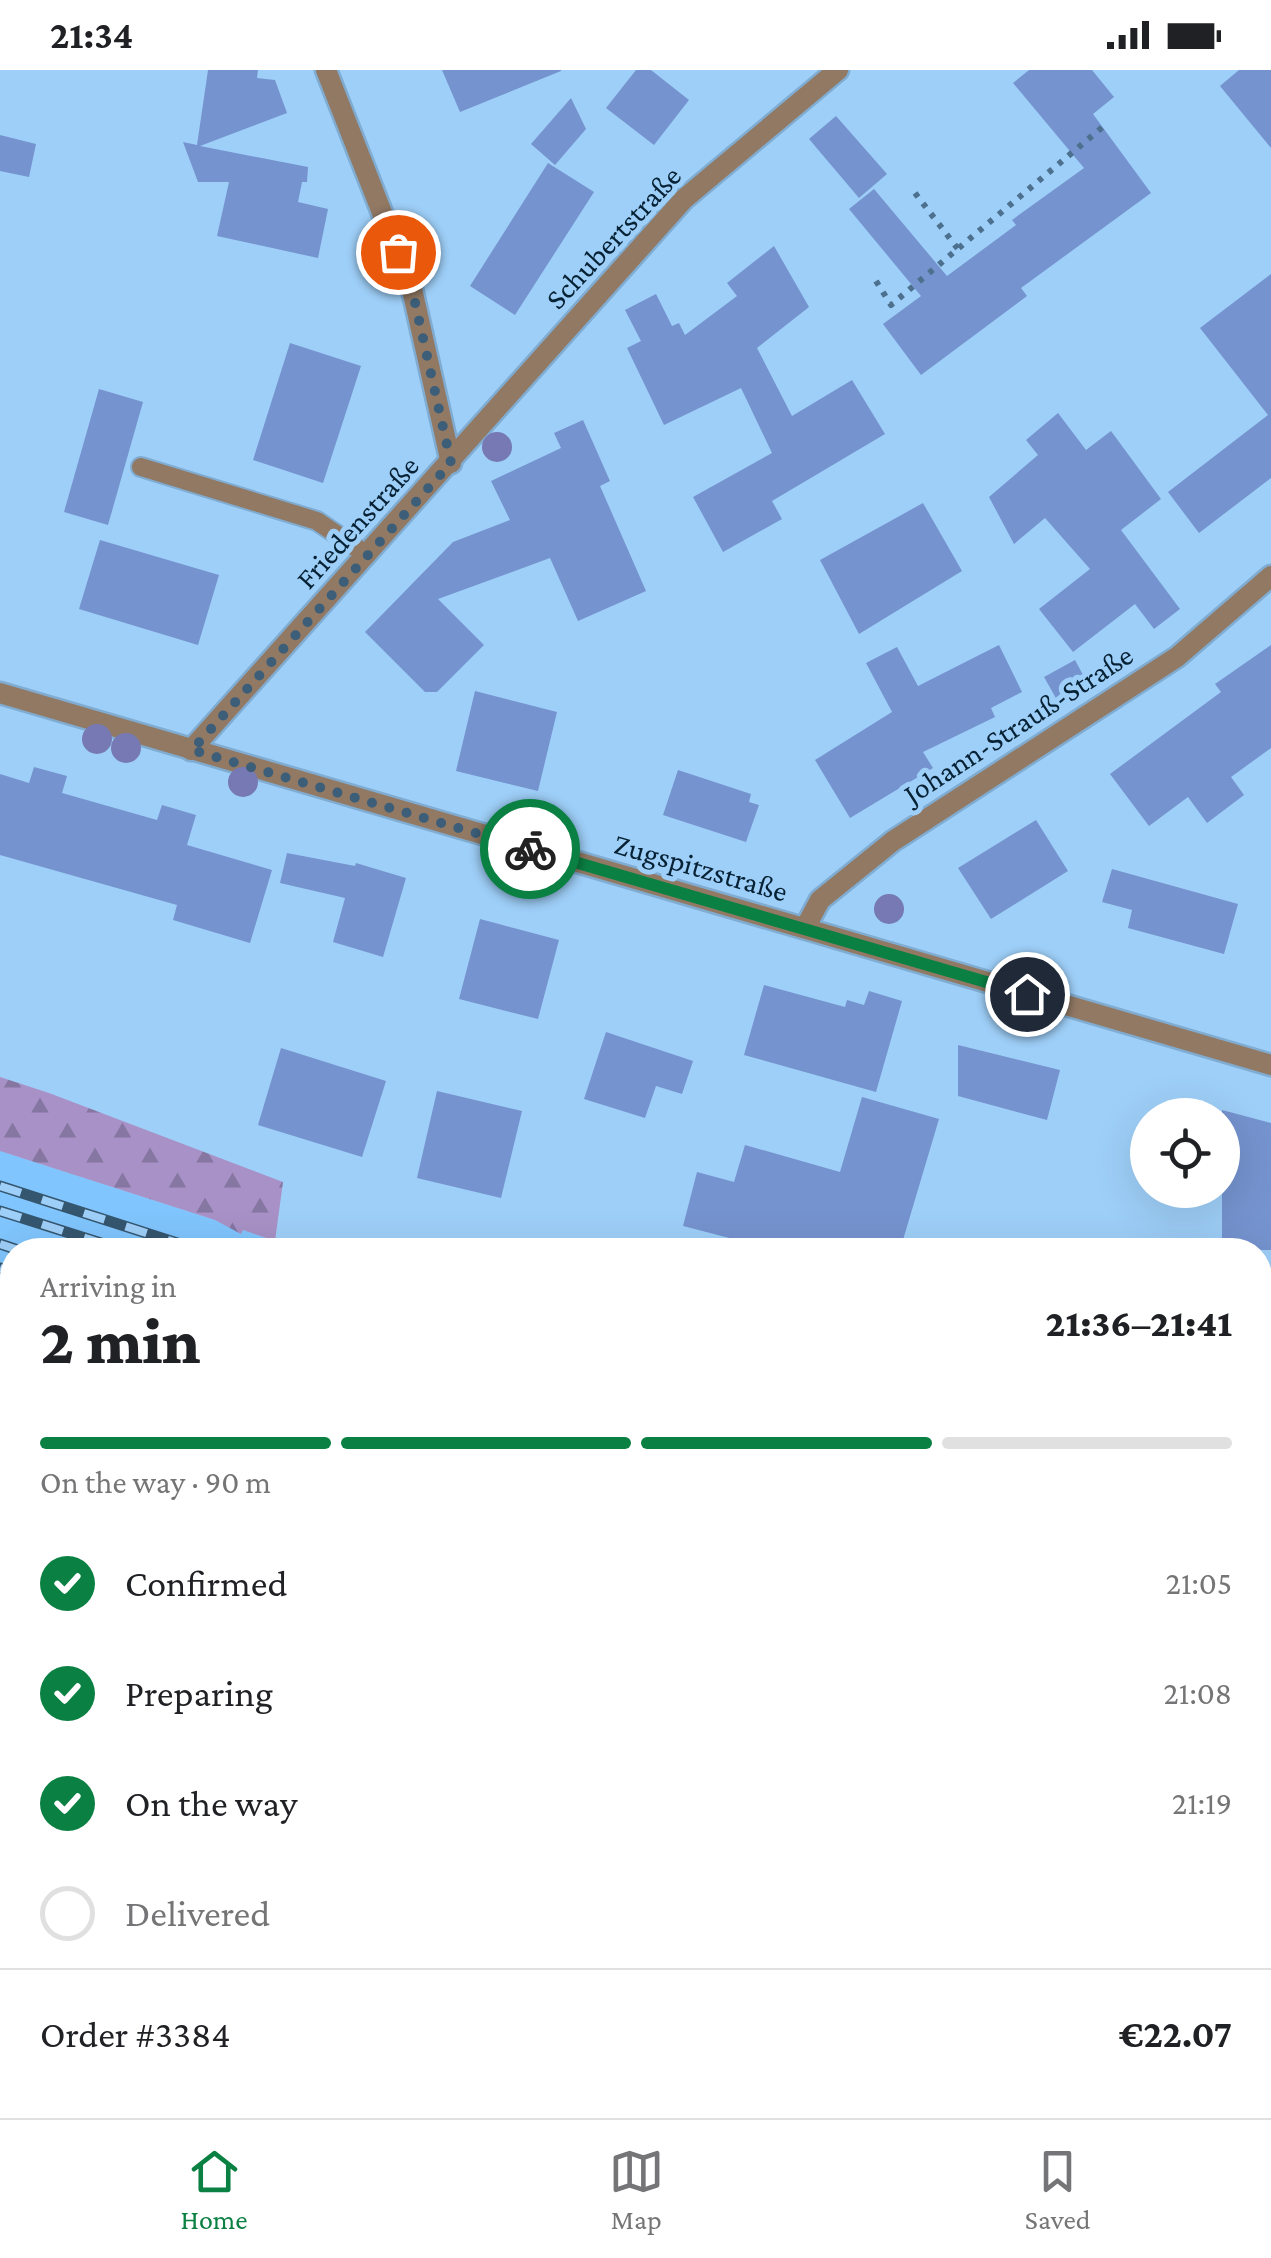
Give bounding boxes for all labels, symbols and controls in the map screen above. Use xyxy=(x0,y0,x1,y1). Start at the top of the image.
text: 21:34 xyxy=(50,14,133,56)
street label: Schubertstraße xyxy=(539,159,687,315)
pin xyxy=(356,210,441,295)
icon: bag xyxy=(371,225,426,280)
street label: Friedenstraße xyxy=(289,449,425,595)
street label: Johann-Strauß-Straße xyxy=(895,638,1139,812)
courier xyxy=(480,799,580,899)
icon: bike xyxy=(503,822,558,877)
street label: Zugspitzstraße xyxy=(610,826,792,908)
pin xyxy=(985,952,1070,1037)
icon: home xyxy=(1000,967,1055,1022)
map controls xyxy=(1130,1098,1240,1208)
button: locate xyxy=(1130,1098,1240,1208)
text: Arriving in xyxy=(40,1268,177,1304)
text: 21:36–21:41 xyxy=(1046,1302,1232,1344)
text: 2 min xyxy=(40,1305,201,1377)
text: On the way · 90 m xyxy=(40,1464,271,1500)
icon: check xyxy=(40,1556,95,1611)
text: Confirmed xyxy=(125,1562,288,1604)
text: 21:05 xyxy=(1166,1565,1232,1601)
icon: check xyxy=(40,1666,95,1721)
text: Preparing xyxy=(125,1672,273,1714)
text: 21:08 xyxy=(1164,1675,1232,1711)
icon: check xyxy=(40,1776,95,1831)
text: On the way xyxy=(125,1782,297,1824)
text: 21:19 xyxy=(1172,1785,1232,1821)
text: Delivered xyxy=(125,1892,270,1934)
text: Order #3384 xyxy=(40,2013,231,2055)
text: €22.07 xyxy=(1119,2013,1232,2055)
tab: Home xyxy=(181,2144,248,2235)
tab: Map xyxy=(609,2144,664,2235)
tab: Saved xyxy=(1025,2144,1090,2235)

